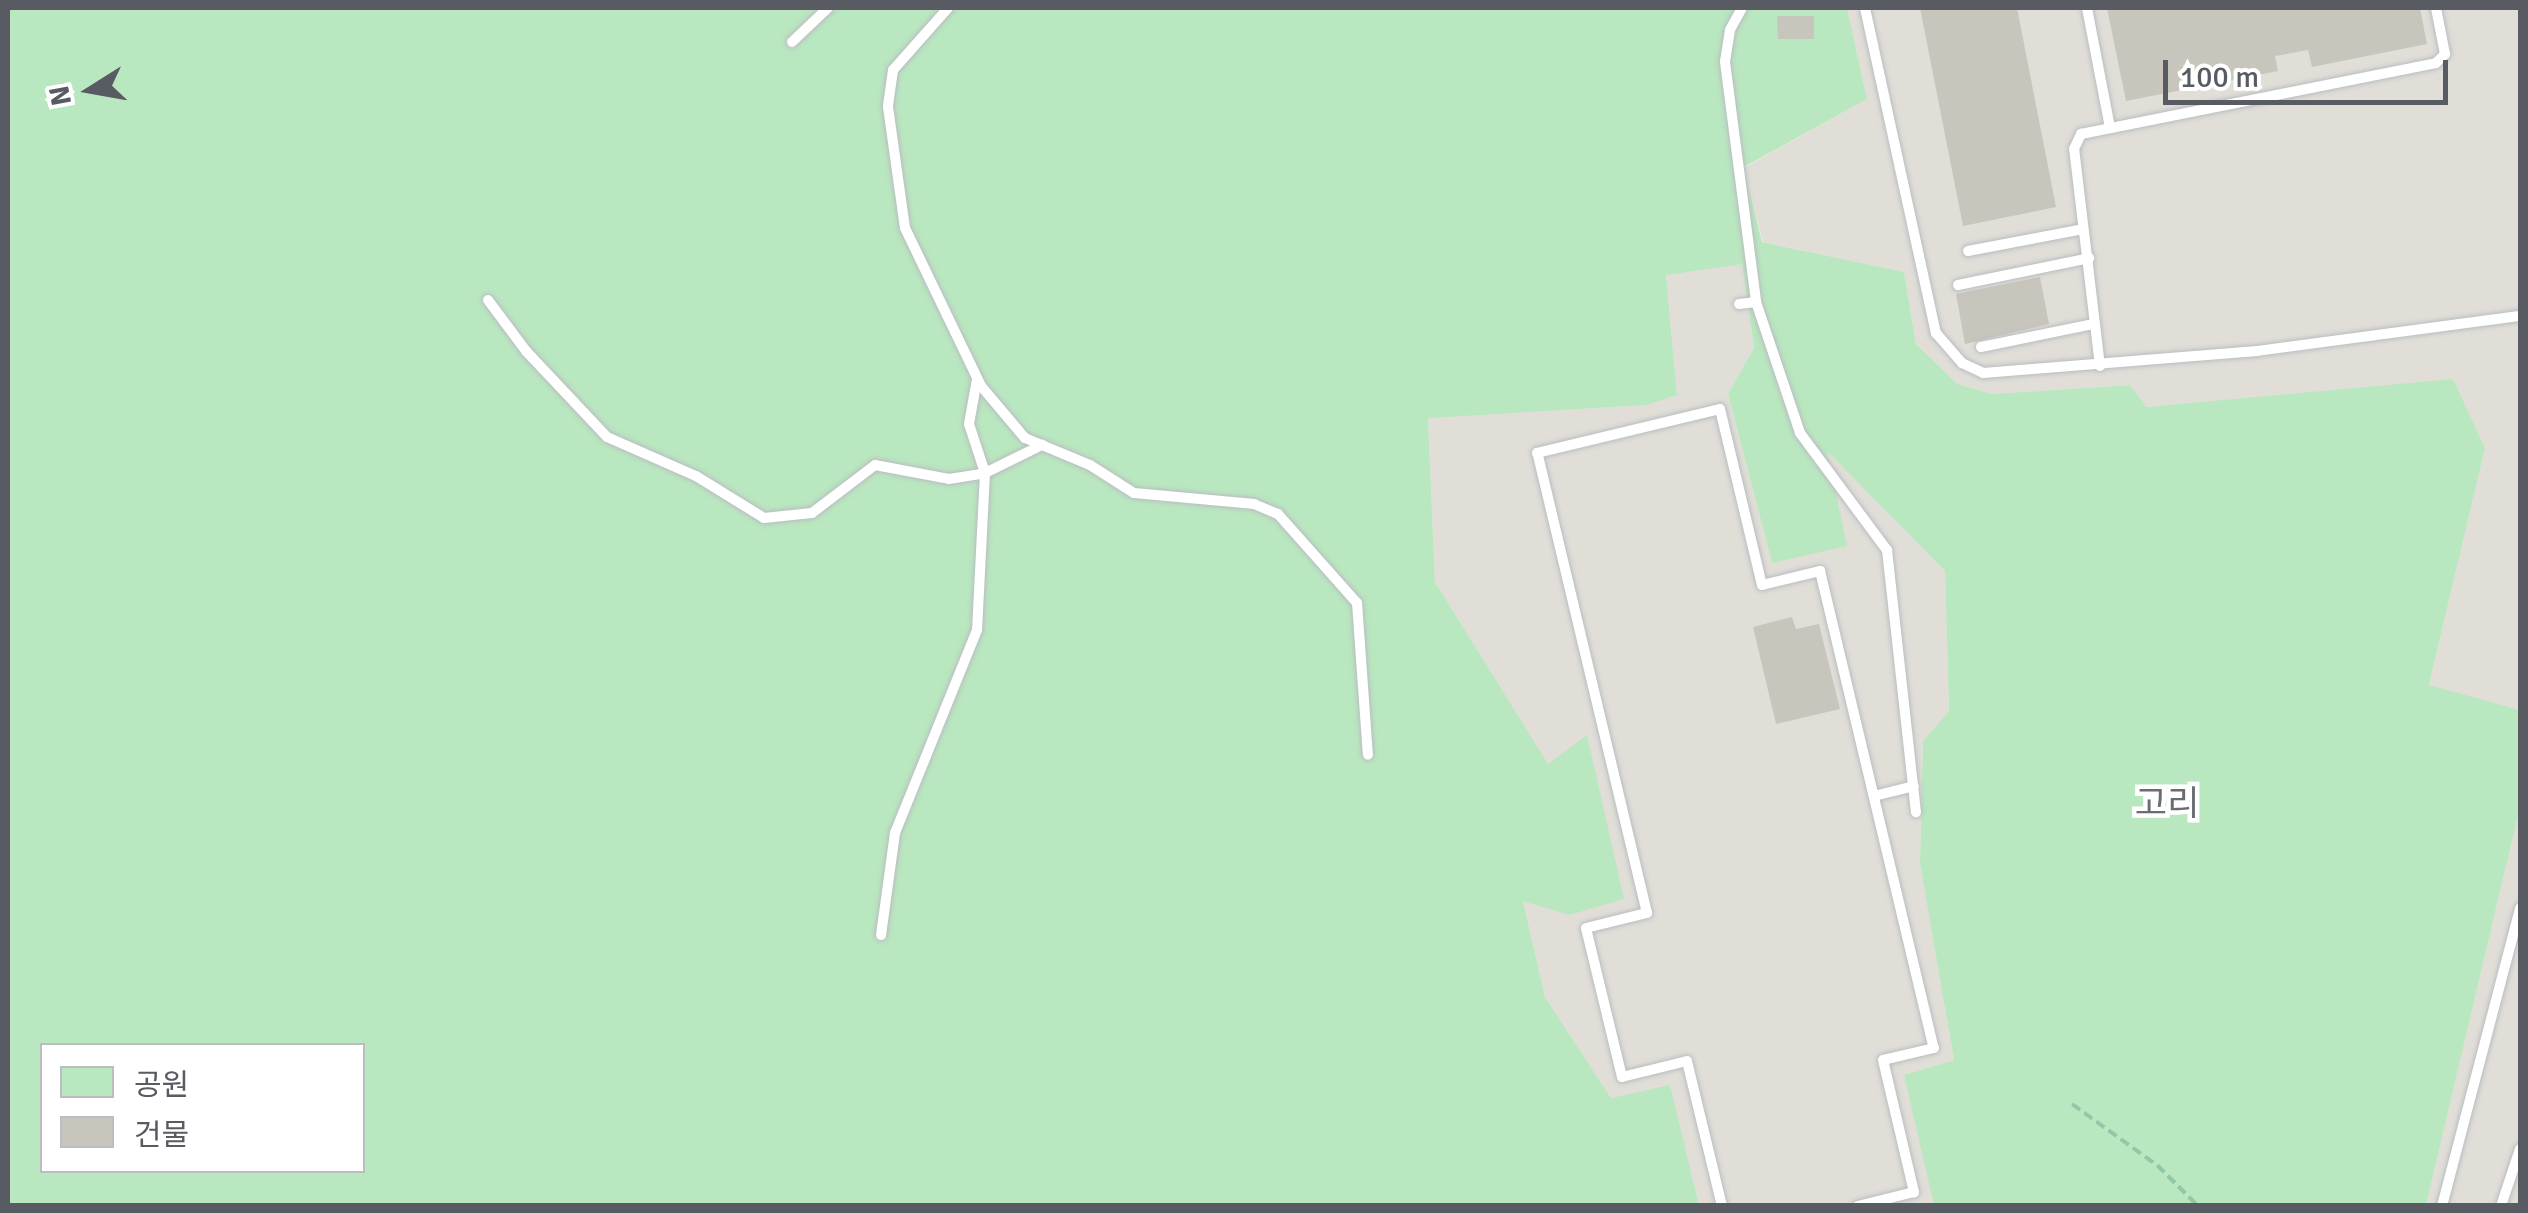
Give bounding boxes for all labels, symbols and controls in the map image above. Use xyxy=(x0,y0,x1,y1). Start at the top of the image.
north arrow xyxy=(40,40,140,140)
scale bar xyxy=(2168,40,2453,102)
text: 100 m xyxy=(2180,59,2259,96)
text: N xyxy=(42,83,79,109)
district label: 고리 xyxy=(2135,783,2199,825)
legend xyxy=(40,1043,365,1173)
text: 공원 xyxy=(134,1067,189,1104)
text: 건물 xyxy=(134,1117,189,1154)

